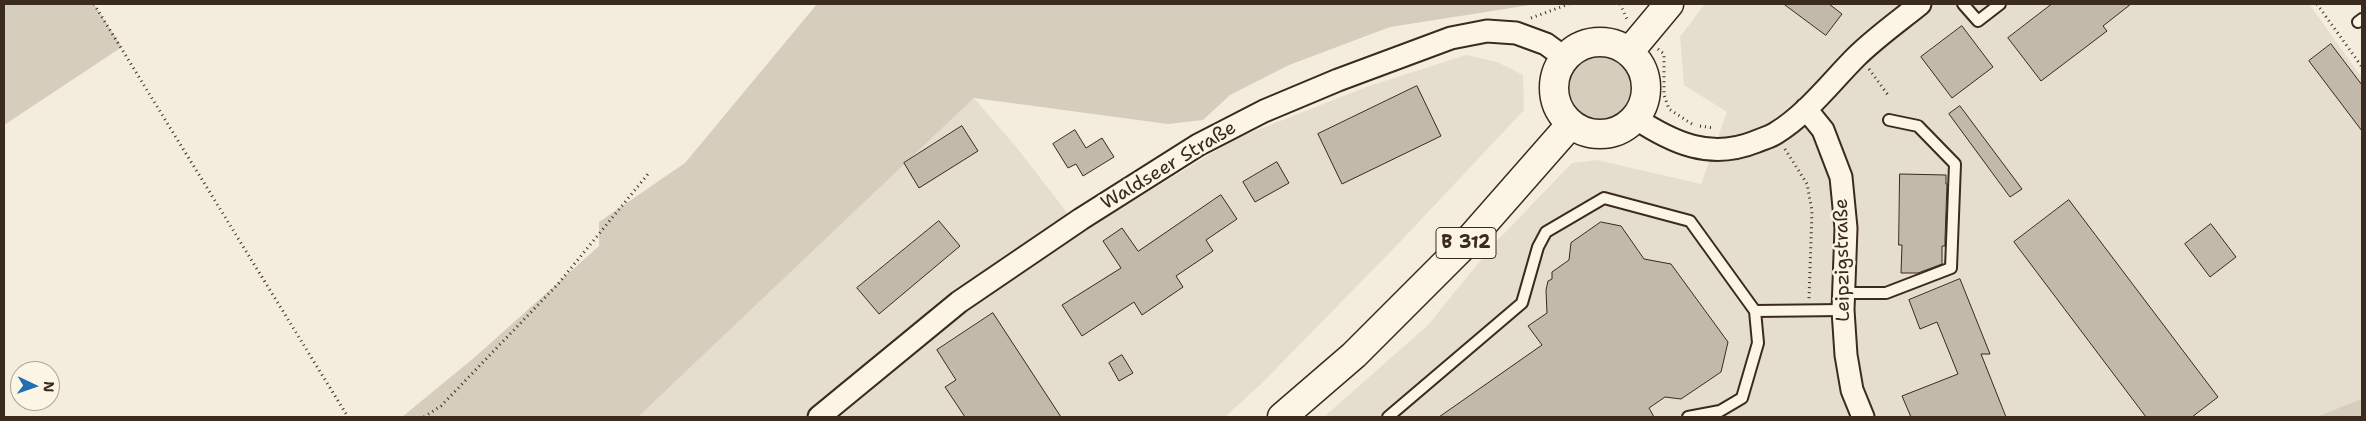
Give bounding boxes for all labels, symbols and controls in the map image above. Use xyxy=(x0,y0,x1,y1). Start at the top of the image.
street label: Waldseer Straße xyxy=(1097,117,1241,215)
street label: Leipzigstraße xyxy=(1831,198,1855,322)
road number: B 312 xyxy=(1436,228,1496,258)
north arrow xyxy=(10,361,60,411)
text: N xyxy=(40,381,58,393)

